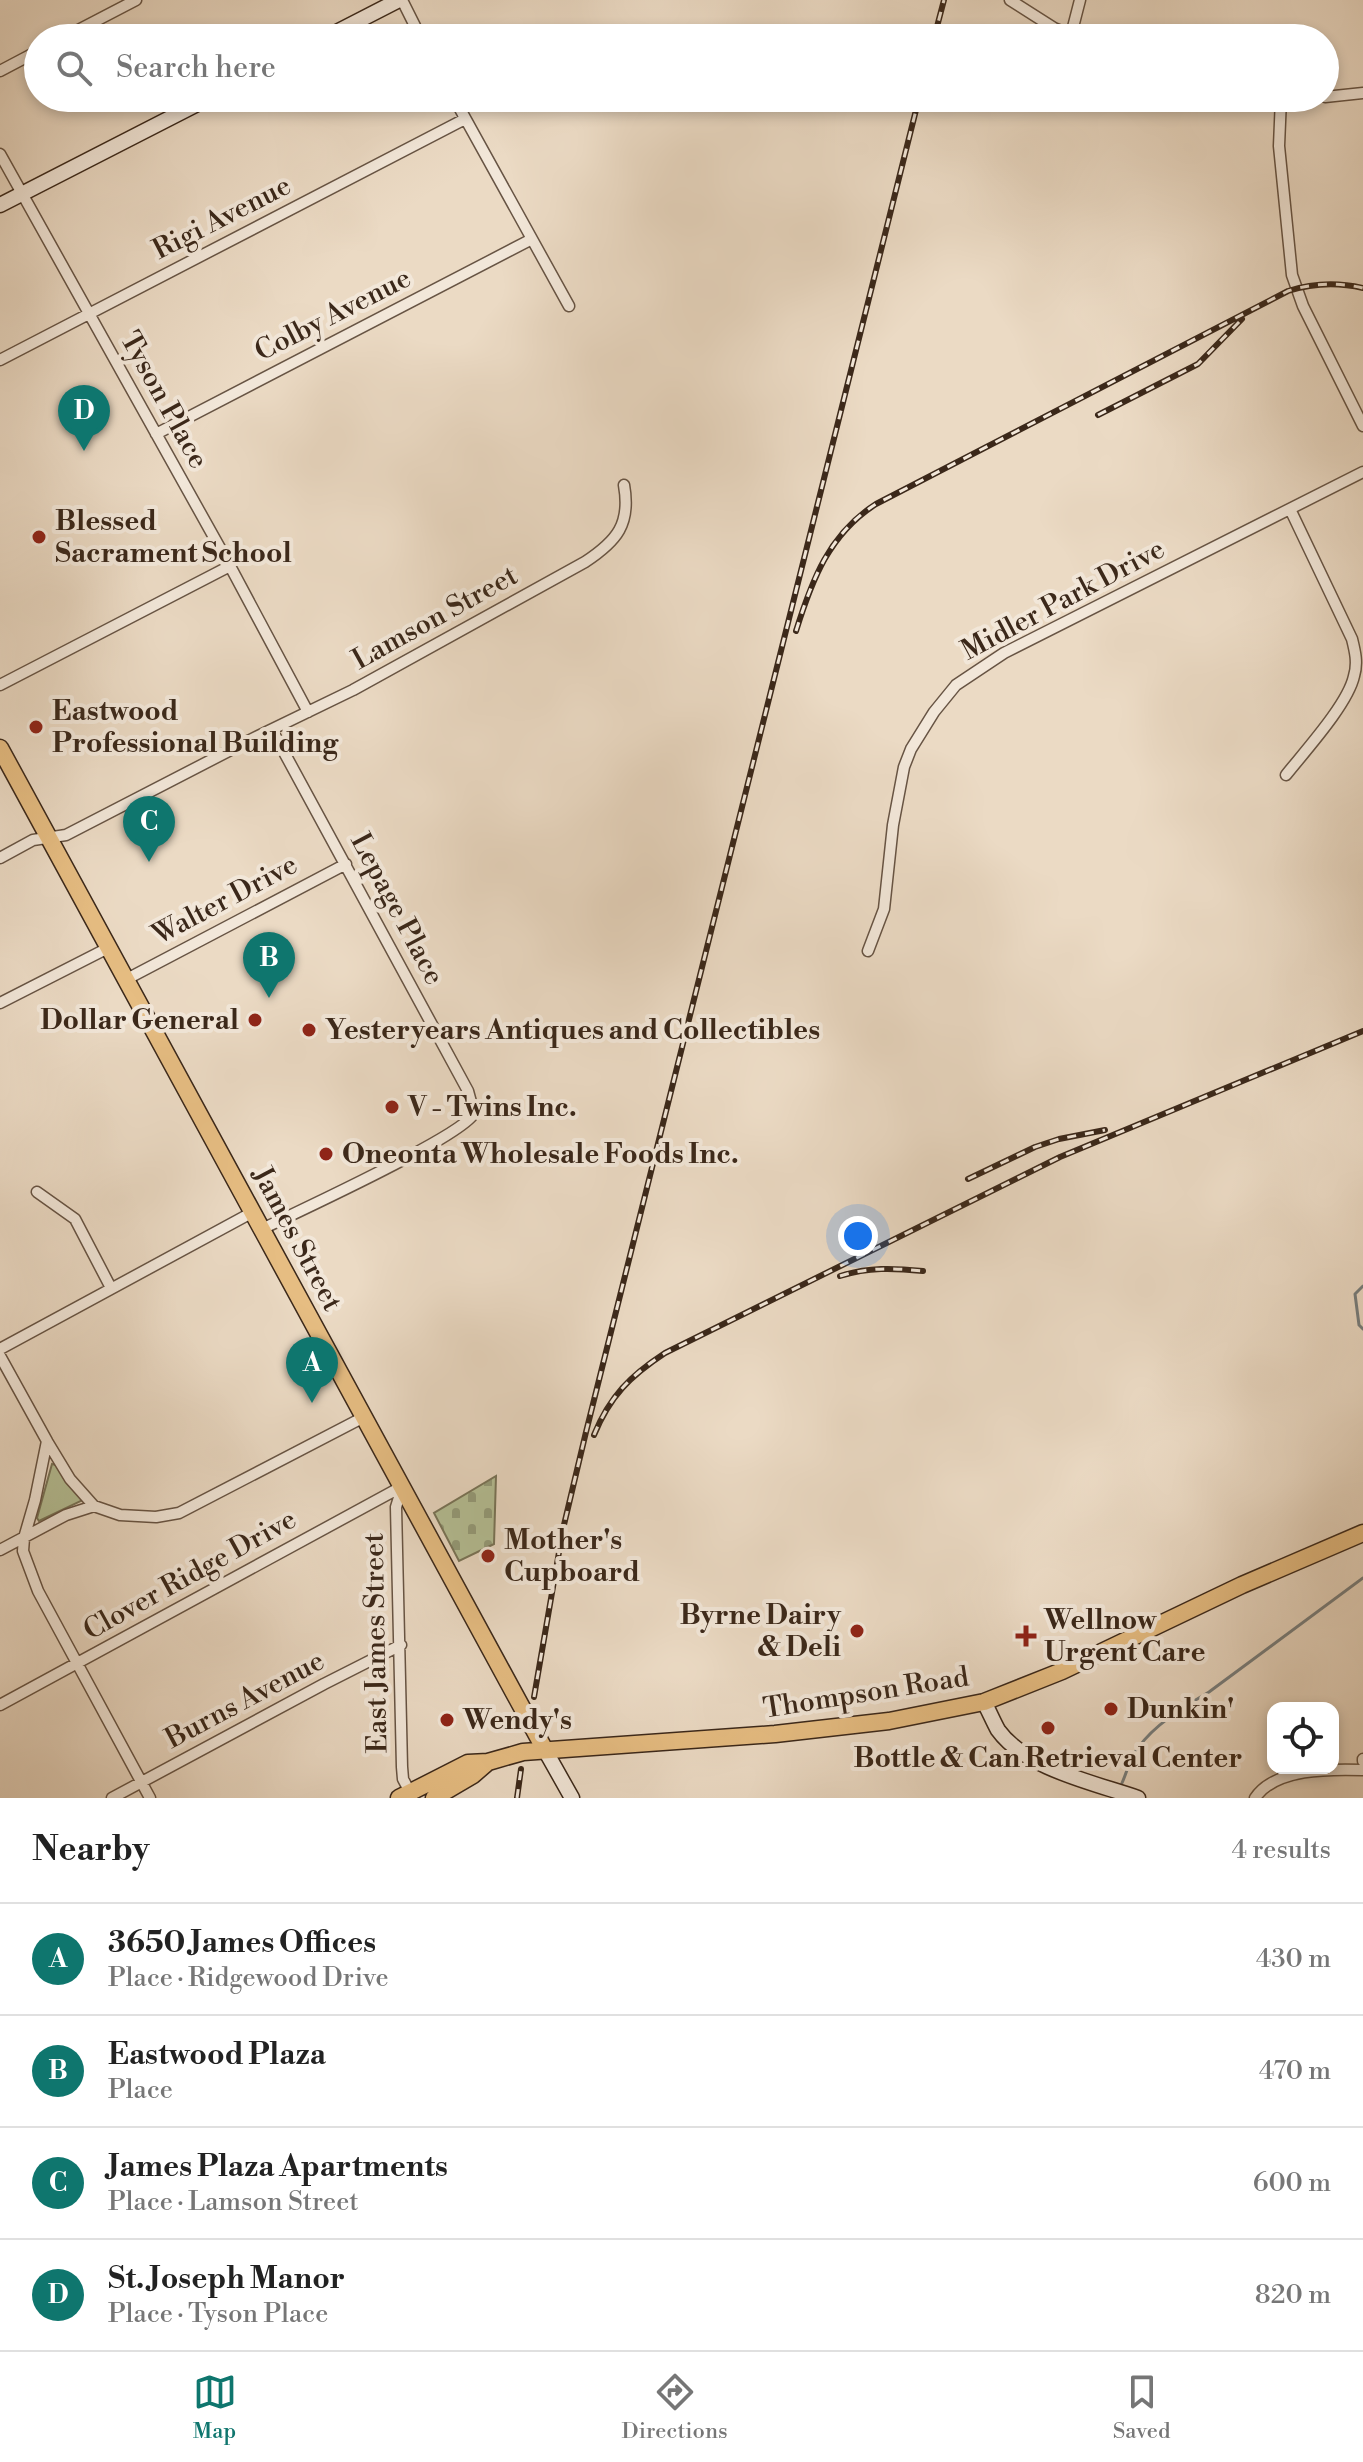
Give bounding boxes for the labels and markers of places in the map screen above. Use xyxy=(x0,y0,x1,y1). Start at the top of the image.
pin: D xyxy=(58,385,110,451)
place label: Blessed Sacrament School xyxy=(55,504,292,571)
marker: Blessed Sacrament School xyxy=(30,528,48,546)
place label: Eastwood Professional Building xyxy=(52,694,339,761)
marker: Eastwood Professional Building xyxy=(27,718,45,736)
pin: C xyxy=(123,796,175,862)
pin: B xyxy=(243,932,295,998)
place label: Dollar General xyxy=(40,1003,239,1038)
marker: Dollar General xyxy=(246,1011,264,1029)
place label: Yesteryears Antiques and Collectibles xyxy=(325,1013,820,1048)
marker: Yesteryears Antiques and Collectibles xyxy=(300,1021,318,1039)
place label: V - Twins Inc. xyxy=(407,1090,577,1125)
marker: V - Twins Inc. xyxy=(383,1098,401,1116)
place label: Oneonta Wholesale Foods Inc. xyxy=(342,1137,739,1172)
marker: Oneonta Wholesale Foods Inc. xyxy=(317,1145,335,1163)
pin: A xyxy=(286,1337,338,1403)
place label: Mother's Cupboard xyxy=(504,1523,640,1590)
marker: Mother's Cupboard xyxy=(479,1547,497,1565)
place label: Byrne Dairy & Deli xyxy=(680,1598,842,1665)
place label: Wellnow Urgent Care xyxy=(1043,1603,1205,1670)
marker: Byrne Dairy & Deli xyxy=(848,1622,866,1640)
marker: Wellnow Urgent Care xyxy=(1015,1625,1037,1647)
place label: Dunkin' xyxy=(1127,1692,1234,1727)
marker: Dunkin' xyxy=(1102,1700,1120,1718)
place label: Wendy's xyxy=(462,1703,572,1738)
marker: Wendy's xyxy=(438,1711,456,1729)
marker: Bottle & Can Retrieval Center xyxy=(1039,1719,1057,1737)
place label: Bottle & Can Retrieval Center xyxy=(853,1741,1243,1776)

